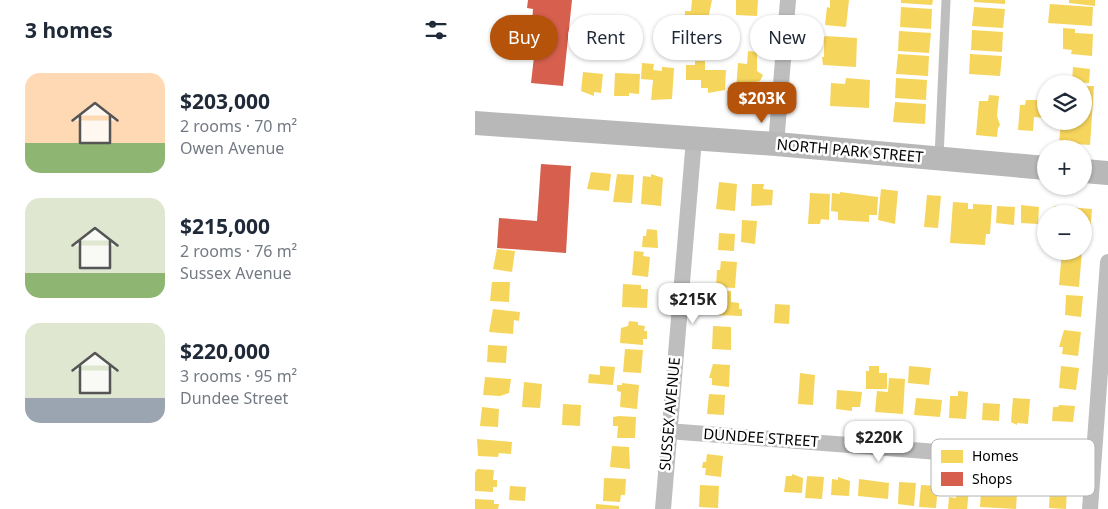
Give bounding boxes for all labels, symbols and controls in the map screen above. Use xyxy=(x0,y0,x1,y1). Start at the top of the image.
chip: Buy xyxy=(490,15,558,60)
chip: Rent xyxy=(568,15,643,60)
chip: Filters xyxy=(653,15,740,60)
chip: New xyxy=(750,15,824,60)
text: 3 homes xyxy=(25,16,113,44)
icon: filters xyxy=(422,16,450,44)
map controls xyxy=(1037,75,1092,260)
button: layers xyxy=(1037,75,1092,130)
pin: $203K xyxy=(727,82,797,124)
text: $203,000 xyxy=(180,87,270,115)
text: $203K xyxy=(738,87,786,109)
icon: home xyxy=(65,93,125,153)
text: 2 rooms · 70 m² xyxy=(180,115,297,137)
street label: NORTH PARK STREET xyxy=(776,134,925,166)
text: Owen Avenue xyxy=(180,137,284,159)
button: + xyxy=(1037,140,1092,195)
button: − xyxy=(1037,205,1092,260)
text: $215,000 xyxy=(180,212,270,240)
icon: home xyxy=(65,218,125,278)
text: 2 rooms · 76 m² xyxy=(180,240,297,262)
text: Sussex Avenue xyxy=(180,262,292,284)
pin: $215K xyxy=(658,282,728,325)
text: $215K xyxy=(669,288,717,310)
text: $220,000 xyxy=(180,337,270,365)
icon: home xyxy=(65,343,125,403)
street label: SUSSEX AVENUE xyxy=(654,356,684,471)
text: 3 rooms · 95 m² xyxy=(180,365,297,387)
text: Dundee Street xyxy=(180,387,288,409)
pin: $220K xyxy=(844,420,914,463)
street label: DUNDEE STREET xyxy=(703,423,820,451)
text: $220K xyxy=(855,426,903,448)
legend xyxy=(931,439,1095,496)
text: Homes xyxy=(972,446,1019,465)
text: Shops xyxy=(972,469,1012,488)

